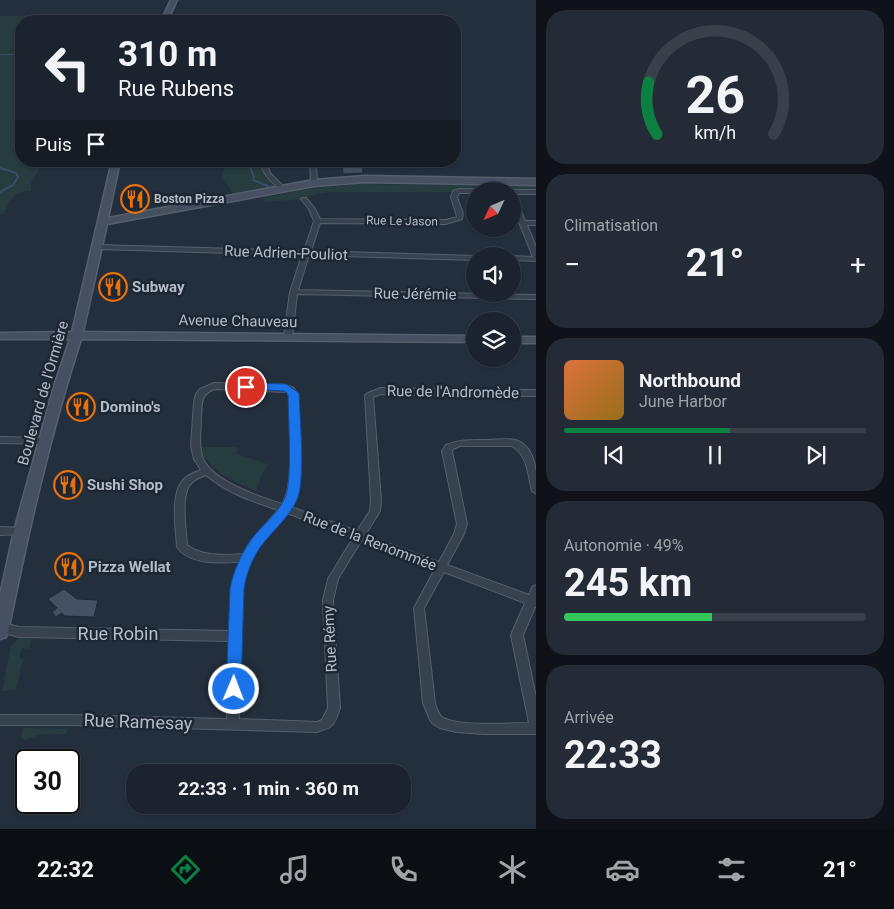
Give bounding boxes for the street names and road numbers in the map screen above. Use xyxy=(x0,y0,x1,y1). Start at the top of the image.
street label: Rue Le Jason xyxy=(366,213,438,229)
street label: Rue Adrien-Pouliot xyxy=(224,242,348,264)
street label: Rue Jérémie xyxy=(373,284,457,304)
street label: Avenue Chauveau xyxy=(178,311,298,331)
street label: Boulevard de l'Ormière xyxy=(14,319,72,467)
street label: Rue de l'Andromède xyxy=(387,382,519,402)
street label: Rue de la Renommée xyxy=(301,507,439,575)
street label: Rue Rémy xyxy=(319,605,341,673)
street label: Rue Robin xyxy=(78,623,158,644)
street label: Rue Ramesay xyxy=(83,709,193,734)

